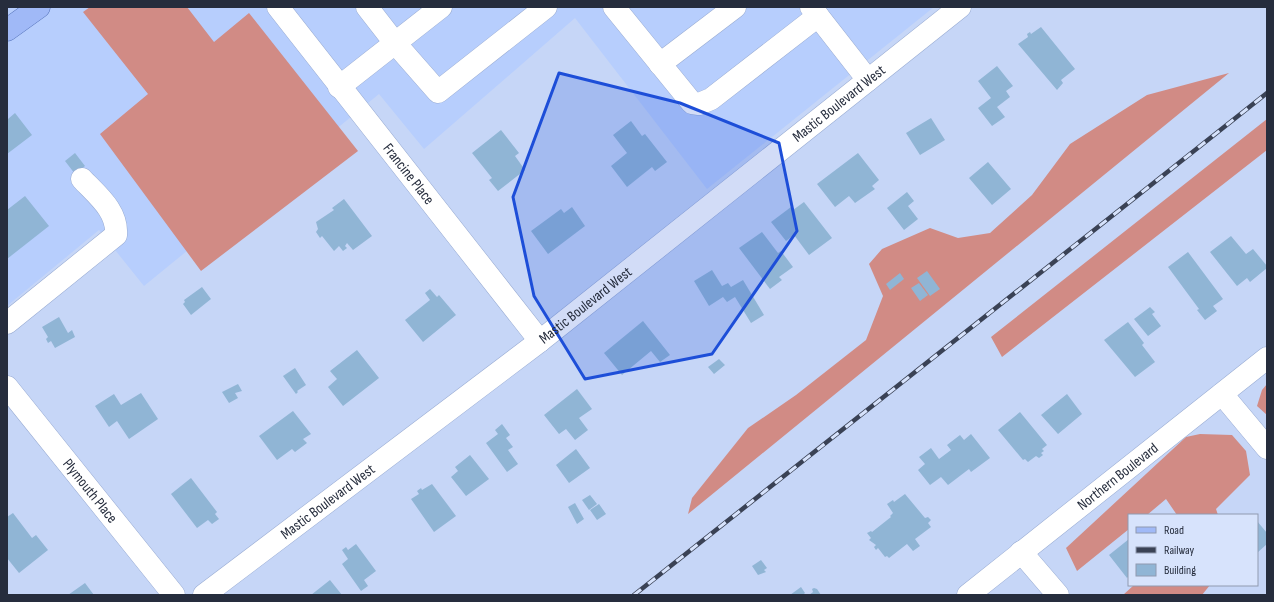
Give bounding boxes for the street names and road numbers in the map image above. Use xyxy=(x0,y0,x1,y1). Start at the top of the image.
street label: Mastic Boulevard West xyxy=(789,61,890,146)
street label: Francine Place xyxy=(379,140,438,209)
street label: Mastic Boulevard West xyxy=(535,262,636,348)
street label: Northern Boulevard xyxy=(1074,439,1162,515)
street label: Plymouth Place xyxy=(58,455,122,527)
street label: Mastic Boulevard West xyxy=(277,460,379,544)

